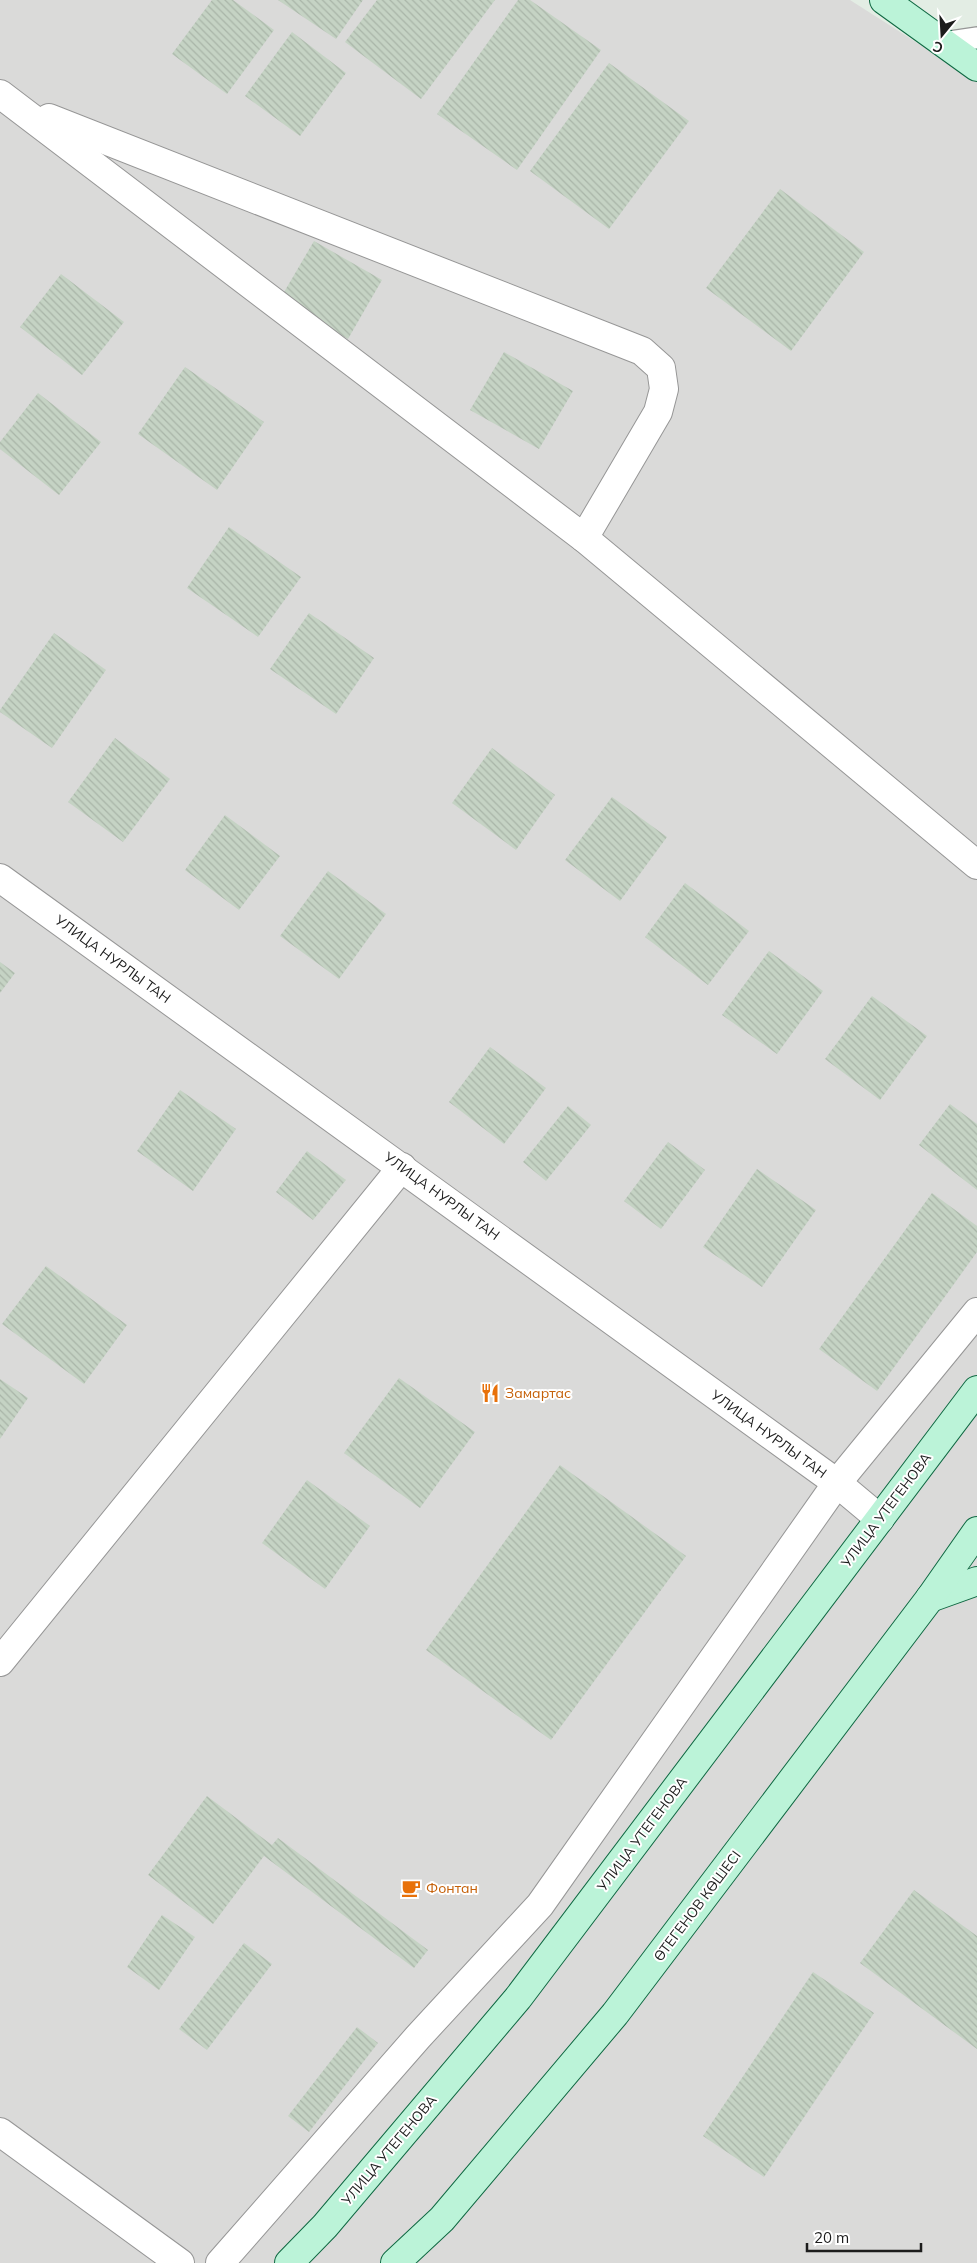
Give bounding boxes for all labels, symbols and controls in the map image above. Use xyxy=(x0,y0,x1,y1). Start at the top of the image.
north arrow xyxy=(917,10,967,60)
text: С xyxy=(931,37,945,57)
street label: УЛИЦА НУРЛЫ ТАН xyxy=(51,910,175,1007)
street label: УЛИЦА НУРЛЫ ТАН xyxy=(380,1147,504,1244)
restaurant icon: Замартас xyxy=(479,1382,501,1404)
place label: Замартас xyxy=(505,1384,571,1402)
street label: УЛИЦА НУРЛЫ ТАН xyxy=(707,1385,831,1482)
street label: УЛИЦА УТЕГЕНОВА xyxy=(836,1449,935,1572)
street label: УЛИЦА УТЕГЕНОВА xyxy=(592,1773,691,1896)
street label: ӨТЕГЕНОВ КӨШЕСІ xyxy=(649,1847,745,1965)
cafe icon: Фонтан xyxy=(400,1877,422,1899)
place label: Фонтан xyxy=(426,1879,478,1897)
street label: УЛИЦА УТЕГЕНОВА xyxy=(337,2091,441,2210)
scale bar xyxy=(807,2220,921,2252)
text: 20 m xyxy=(814,2228,849,2247)

